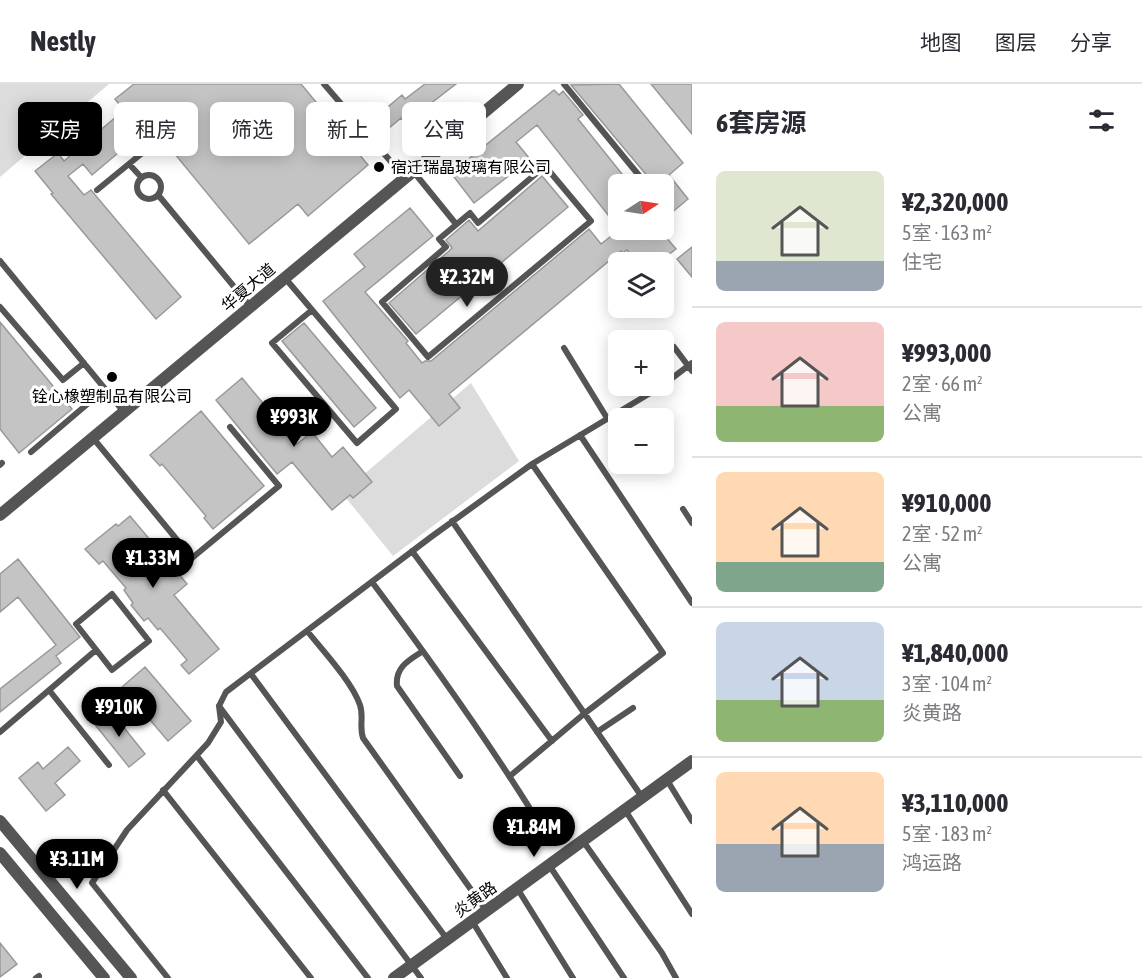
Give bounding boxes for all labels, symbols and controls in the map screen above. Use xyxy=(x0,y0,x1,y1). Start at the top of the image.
text: Nestly xyxy=(30,25,96,57)
text: 地图 xyxy=(920,30,962,54)
text: 图层 xyxy=(995,30,1037,54)
text: 分享 xyxy=(1070,30,1112,54)
chip: 买房 xyxy=(18,102,102,156)
chip: 租房 xyxy=(114,102,198,156)
chip: 筛选 xyxy=(210,102,294,156)
chip: 新上 xyxy=(306,102,390,156)
chip: 公寓 xyxy=(402,102,486,156)
icon: filters xyxy=(1085,104,1118,137)
text: 6套房源 xyxy=(716,108,806,138)
place label: 宿迁瑞晶玻璃有限公司 xyxy=(391,158,551,176)
marker: 宿迁瑞晶玻璃有限公司 xyxy=(372,160,386,174)
north arrow xyxy=(608,174,674,240)
map controls xyxy=(608,174,674,474)
text: ¥2,320,000 xyxy=(902,187,1008,217)
icon: home xyxy=(764,195,836,267)
text: 5室 · 163 m² xyxy=(902,221,992,244)
text: 住宅 xyxy=(902,250,942,273)
button: layers xyxy=(608,252,674,318)
pin: ¥2.32M xyxy=(418,257,516,308)
street label: 华夏大道 xyxy=(218,260,278,314)
text: ¥2.32M xyxy=(440,265,494,288)
button: + xyxy=(608,330,674,396)
text: ¥993,000 xyxy=(902,338,992,368)
icon: home xyxy=(764,346,836,418)
marker: 铨心橡塑制品有限公司 xyxy=(105,370,119,384)
text: 2室 · 66 m² xyxy=(902,372,983,395)
place label: 铨心橡塑制品有限公司 xyxy=(32,387,192,405)
pin: ¥993K xyxy=(252,397,336,448)
text: 公寓 xyxy=(902,401,942,424)
text: ¥993K xyxy=(271,405,317,428)
button: − xyxy=(608,408,674,474)
text: ¥910,000 xyxy=(902,488,992,518)
icon: home xyxy=(764,496,836,568)
text: 2室 · 52 m² xyxy=(902,522,983,545)
pin: ¥1.33M xyxy=(104,538,202,589)
text: ¥1.33M xyxy=(126,546,180,569)
text: 公寓 xyxy=(902,551,942,574)
text: ¥1,840,000 xyxy=(902,638,1008,668)
icon: home xyxy=(764,646,836,718)
text: 3室 · 104 m² xyxy=(902,672,992,695)
pin: ¥910K xyxy=(77,687,161,738)
text: ¥910K xyxy=(96,695,142,718)
text: 炎黄路 xyxy=(902,701,962,724)
text: ¥3,110,000 xyxy=(902,788,1008,818)
icon: home xyxy=(764,796,836,868)
pin: ¥1.84M xyxy=(485,807,583,858)
text: ¥1.84M xyxy=(507,815,561,838)
text: 5室 · 183 m² xyxy=(902,822,992,845)
pin: ¥3.11M xyxy=(28,839,126,890)
text: ¥3.11M xyxy=(50,847,104,870)
text: 鸿运路 xyxy=(902,851,962,874)
street label: 炎黄路 xyxy=(450,878,500,920)

